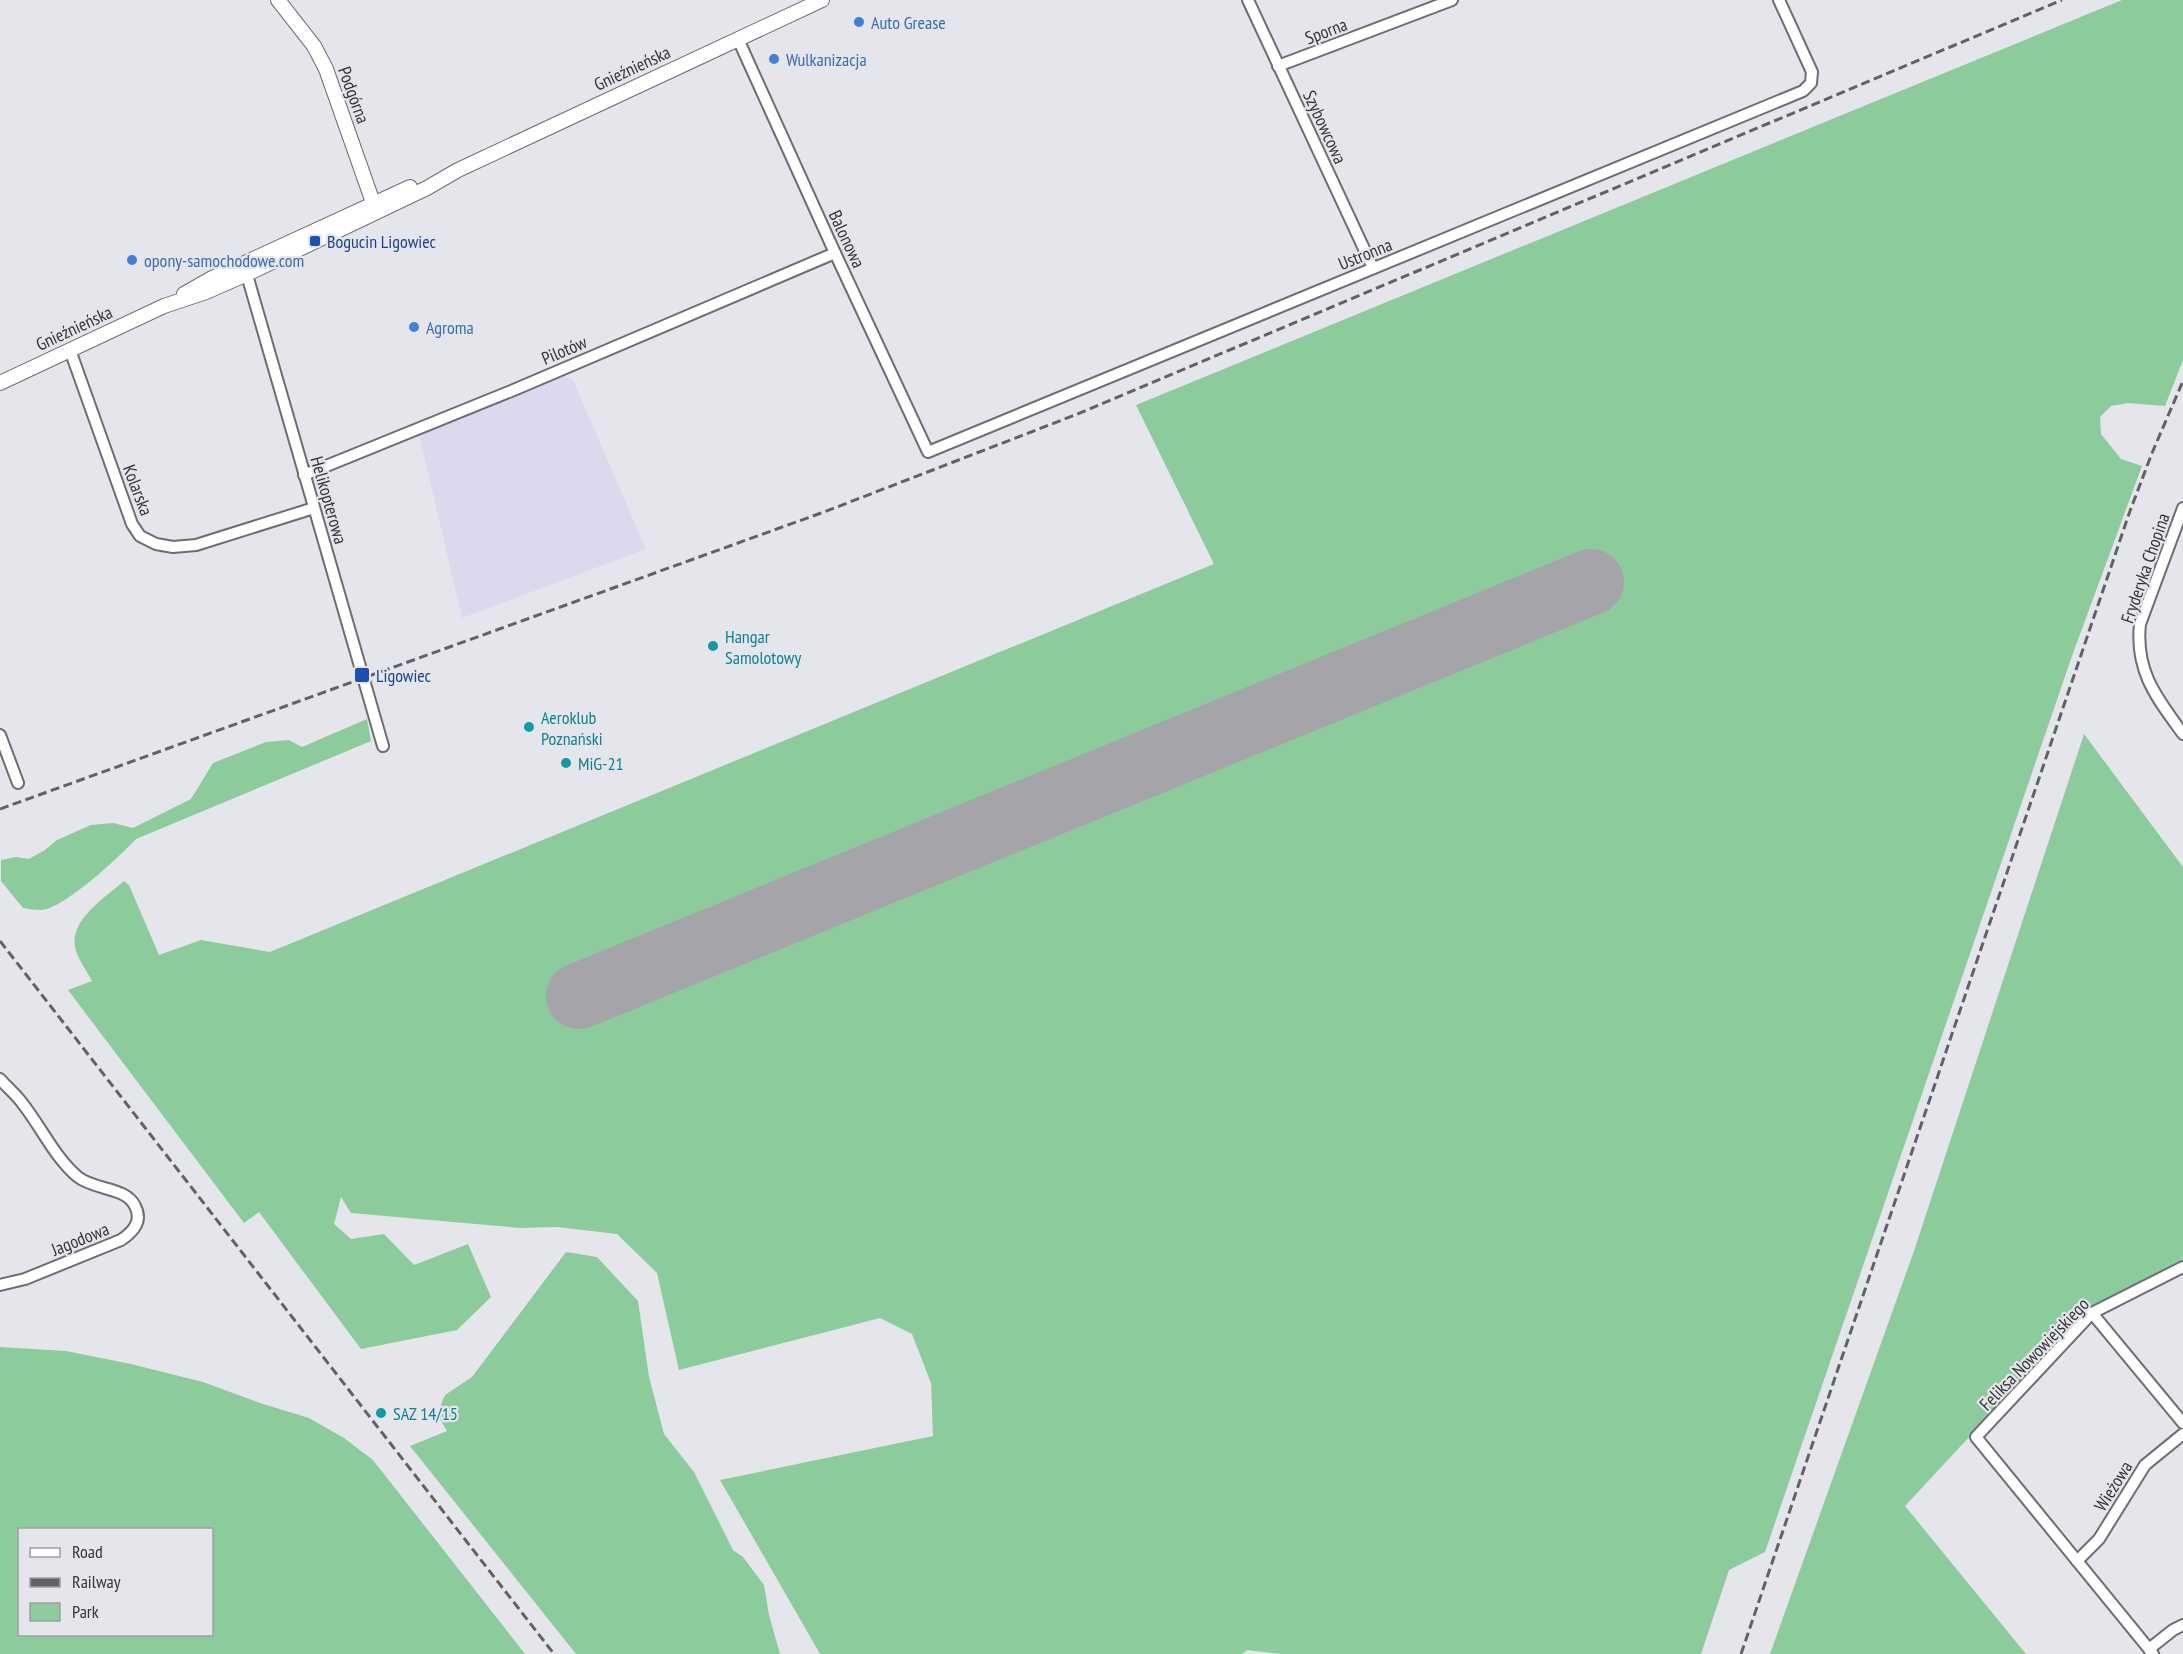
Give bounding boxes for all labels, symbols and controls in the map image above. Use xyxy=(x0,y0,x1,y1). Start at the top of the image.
place label: Auto Grease xyxy=(871,11,946,34)
street label: Sporna xyxy=(1302,12,1350,50)
marker: Auto Grease xyxy=(852,15,866,29)
street label: Gnieźnieńska xyxy=(590,40,674,96)
place label: Wulkanizacja xyxy=(786,48,867,71)
marker: Wulkanizacja xyxy=(767,52,781,66)
street label: Podgórna xyxy=(333,63,375,127)
street label: Szybowcowa xyxy=(1298,87,1352,167)
street label: Balonowa xyxy=(824,207,870,271)
place label: Bogucin Ligowiec xyxy=(327,230,436,253)
street label: Ustronna xyxy=(1335,233,1395,275)
marker: Bogucin Ligowiec xyxy=(308,234,322,248)
place label: opony-samochodowe.com xyxy=(144,249,304,272)
marker: opony-samochodowe.com xyxy=(125,253,139,267)
street label: Gnieźnieńska xyxy=(32,300,116,356)
place label: Agroma xyxy=(426,316,474,339)
marker: Agroma xyxy=(407,320,421,334)
street label: Pilotów xyxy=(538,330,590,370)
street label: Helikopterowa xyxy=(306,453,352,547)
street label: Kolarska xyxy=(118,461,158,519)
street label: Fryderyka Chopina xyxy=(2115,510,2175,626)
place label: Hangar Samolotowy xyxy=(725,625,802,669)
marker: Hangar Samolotowy xyxy=(706,639,720,653)
place label: Ligowiec xyxy=(376,664,432,687)
marker: Ligowiec xyxy=(353,666,371,684)
place label: Aeroklub Poznański xyxy=(541,706,603,750)
marker: Aeroklub Poznański xyxy=(522,720,536,734)
place label: MiG-21 xyxy=(578,752,624,775)
marker: MiG-21 xyxy=(559,756,573,770)
street label: Jagodowa xyxy=(47,1217,112,1261)
street label: Feliksa Nowowiejskiego xyxy=(1974,1293,2094,1415)
place label: SAZ 14/15 xyxy=(393,1402,458,1425)
marker: SAZ 14/15 xyxy=(374,1406,388,1420)
street label: Wieżowa xyxy=(2089,1457,2137,1515)
legend xyxy=(18,1528,213,1636)
text: Road xyxy=(72,1540,103,1563)
text: Railway xyxy=(72,1570,121,1593)
text: Park xyxy=(72,1600,99,1623)

